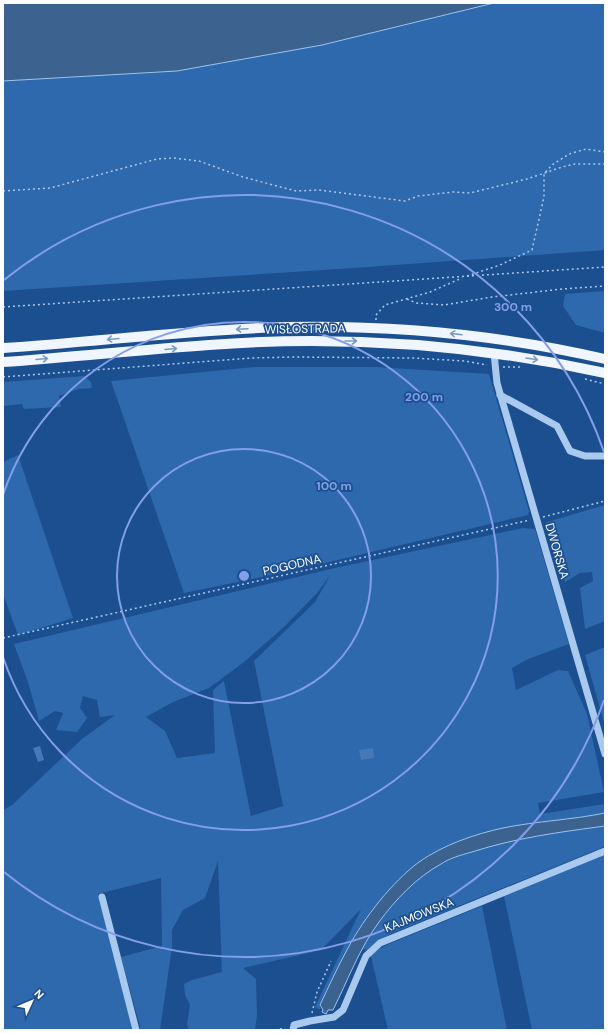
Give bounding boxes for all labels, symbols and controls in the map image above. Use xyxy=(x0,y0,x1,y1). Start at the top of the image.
text: 300 m xyxy=(494,299,532,315)
street label: WISŁOSTRADA xyxy=(264,320,346,338)
one-way arrow xyxy=(236,326,249,333)
one-way arrow xyxy=(450,330,463,338)
one-way arrow xyxy=(107,336,120,343)
one-way arrow xyxy=(344,337,357,345)
one-way arrow xyxy=(164,345,177,352)
one-way arrow xyxy=(525,355,538,363)
one-way arrow xyxy=(35,356,48,363)
text: 200 m xyxy=(405,389,443,405)
text: 100 m xyxy=(316,478,352,494)
street label: DWORSKA xyxy=(541,521,573,581)
street label: POGODNA xyxy=(261,551,323,579)
centre of rings xyxy=(237,569,251,583)
street label: KAJMOWSKA xyxy=(382,894,456,936)
north arrow xyxy=(12,981,52,1021)
text: N xyxy=(31,986,47,1002)

